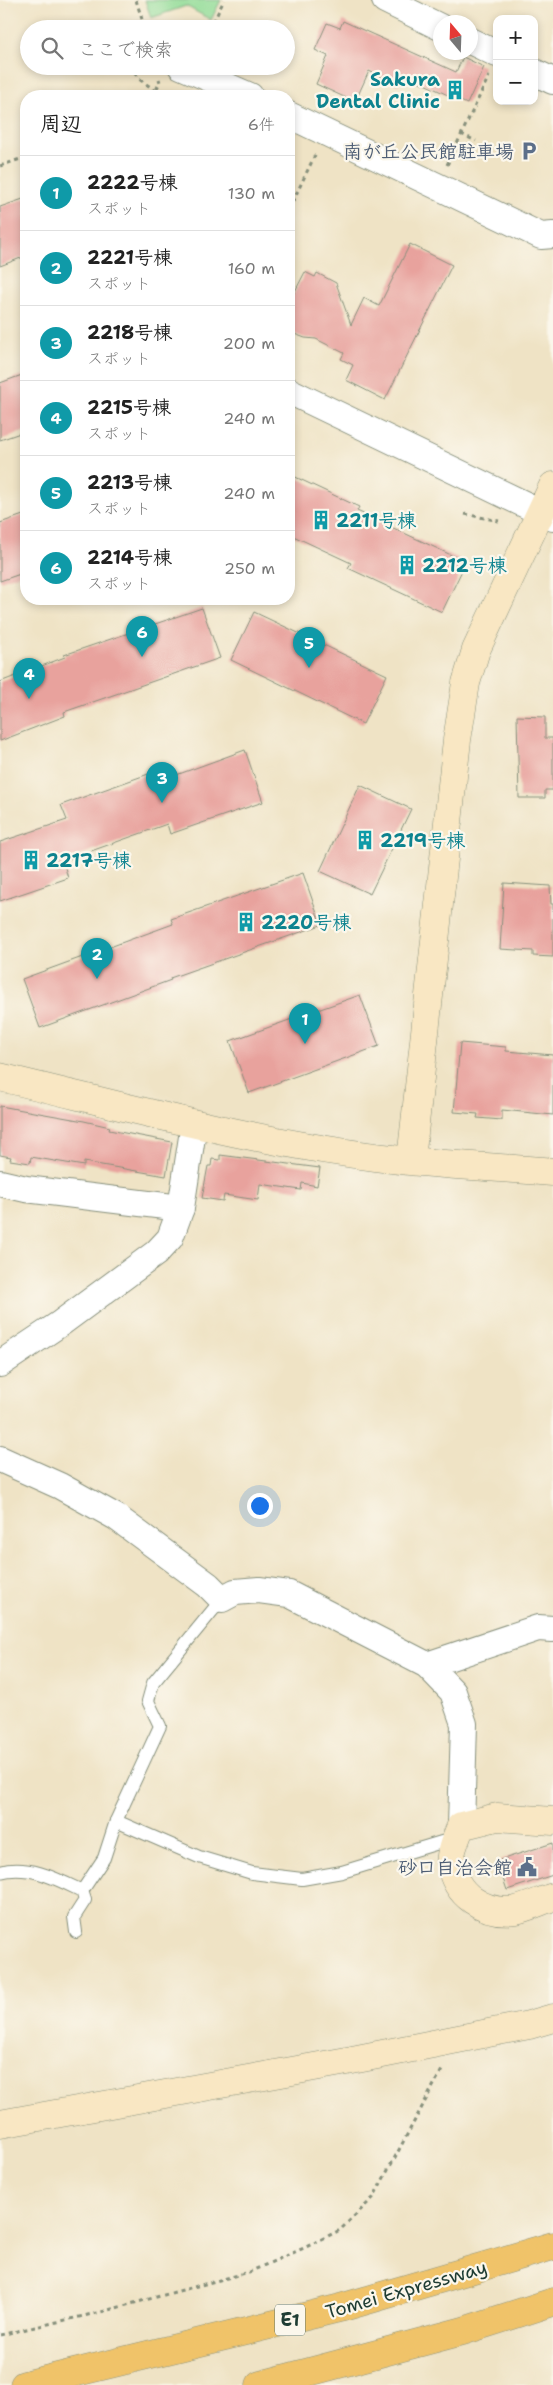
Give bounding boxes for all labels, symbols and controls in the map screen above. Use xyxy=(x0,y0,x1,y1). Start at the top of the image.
north arrow xyxy=(433,15,478,60)
map controls xyxy=(493,15,538,105)
button: + xyxy=(493,15,538,60)
search box xyxy=(20,20,295,75)
icon: search xyxy=(38,34,66,62)
text: ここで検索 xyxy=(78,37,173,62)
button: − xyxy=(493,60,538,105)
place label: Sakura Dental Clinic xyxy=(316,67,440,114)
building icon: Sakura Dental Clinic xyxy=(444,79,466,101)
text: 周辺 xyxy=(40,110,82,138)
text: 6件 xyxy=(248,114,275,135)
place label: 南が丘公民館駐車場 xyxy=(343,139,514,164)
parking icon: 南が丘公民館駐車場 xyxy=(518,140,540,162)
text: 2222号棟 xyxy=(87,170,177,195)
text: 1 xyxy=(52,183,60,204)
text: 130 m xyxy=(228,183,275,204)
text: スポット xyxy=(87,198,151,219)
text: 2221号棟 xyxy=(87,245,172,270)
text: 2 xyxy=(50,258,62,279)
text: 160 m xyxy=(228,258,275,279)
text: スポット xyxy=(87,273,151,294)
text: 2218号棟 xyxy=(87,320,172,345)
text: 3 xyxy=(50,333,62,354)
text: 200 m xyxy=(223,333,275,354)
text: スポット xyxy=(87,348,151,369)
text: 2215号棟 xyxy=(87,395,171,420)
text: 4 xyxy=(50,408,62,429)
text: 240 m xyxy=(223,408,275,429)
text: スポット xyxy=(87,423,151,444)
text: 2213号棟 xyxy=(87,470,172,495)
text: 5 xyxy=(51,483,61,504)
text: 240 m xyxy=(223,483,275,504)
text: スポット xyxy=(87,498,151,519)
place label: 2211号棟 xyxy=(336,508,416,533)
building icon: 2211号棟 xyxy=(310,509,332,531)
text: 2214号棟 xyxy=(87,545,172,570)
place label: 2212号棟 xyxy=(422,553,507,578)
building icon: 2212号棟 xyxy=(396,554,418,576)
text: 6 xyxy=(50,558,62,579)
text: 250 m xyxy=(224,558,275,579)
text: スポット xyxy=(87,573,151,594)
pin: 6 xyxy=(126,616,158,657)
pin: 5 xyxy=(293,627,325,668)
pin: 4 xyxy=(13,658,45,699)
pin: 3 xyxy=(146,762,178,803)
place label: 2219号棟 xyxy=(380,828,465,853)
building icon: 2219号棟 xyxy=(354,829,376,851)
place label: 2217号棟 xyxy=(46,848,131,873)
building icon: 2217号棟 xyxy=(20,849,42,871)
place label: 2220号棟 xyxy=(261,910,351,935)
building icon: 2220号棟 xyxy=(235,911,257,933)
pin: 2 xyxy=(81,938,113,979)
pin: 1 xyxy=(289,1003,321,1044)
your location xyxy=(247,1493,273,1519)
place label: 砂口自治会館 xyxy=(398,1855,512,1880)
public building icon: 砂口自治会館 xyxy=(516,1856,538,1878)
street label: Tomei Expressway xyxy=(322,2254,490,2325)
road number: E1 xyxy=(275,2304,305,2336)

